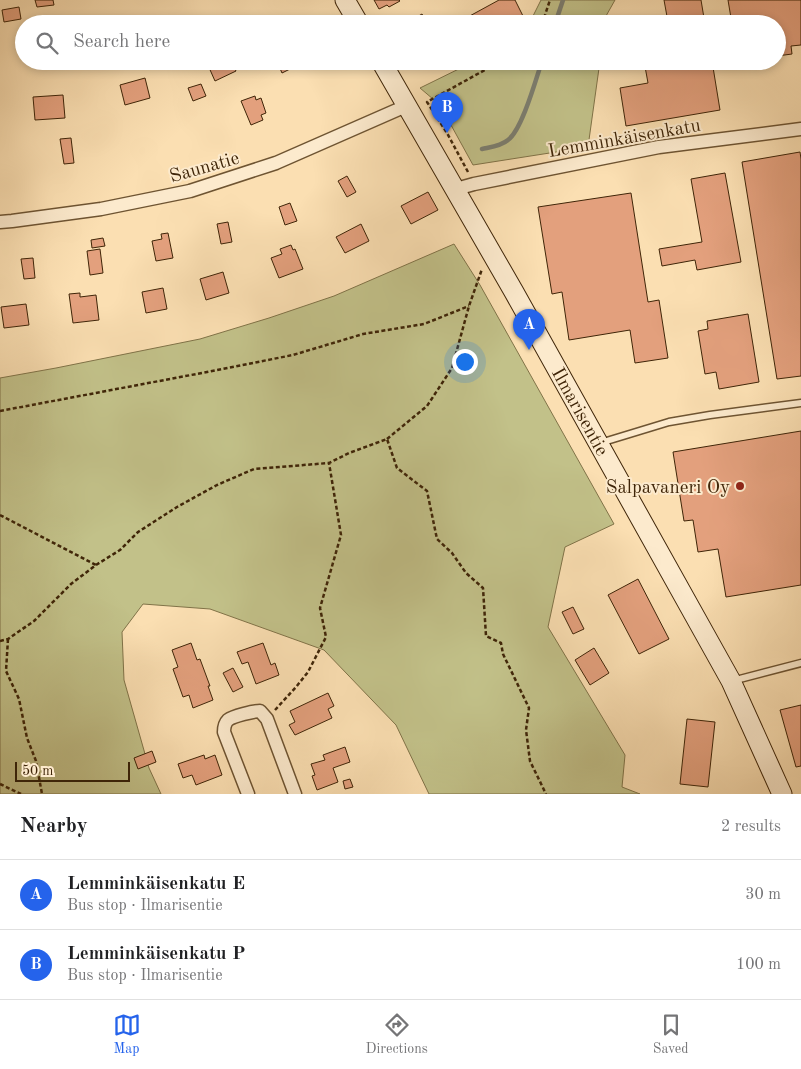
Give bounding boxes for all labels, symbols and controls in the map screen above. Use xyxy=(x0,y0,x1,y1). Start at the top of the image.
search box xyxy=(15,15,786,70)
icon: search xyxy=(33,29,61,57)
text: Search here xyxy=(73,33,170,52)
pin: B xyxy=(431,92,463,133)
street label: Lemminkäisenkatu xyxy=(547,117,702,162)
street label: Saunatie xyxy=(168,149,242,187)
pin: A xyxy=(513,309,545,350)
your location xyxy=(452,349,478,375)
street label: Ilmarisentie xyxy=(547,365,611,460)
place label: Salpavaneri Oy xyxy=(606,479,730,498)
marker: Salpavaneri Oy xyxy=(734,480,746,492)
scale bar xyxy=(15,759,130,782)
text: 50 m xyxy=(22,764,53,778)
text: Nearby xyxy=(20,816,88,837)
text: 2 results xyxy=(721,819,781,835)
text: Lemminkäisenkatu E xyxy=(67,875,245,894)
text: A xyxy=(30,887,42,903)
text: 30 m xyxy=(745,887,781,903)
text: Bus stop · Ilmarisentie xyxy=(67,898,223,914)
text: Lemminkäisenkatu P xyxy=(67,945,245,964)
text: B xyxy=(30,957,42,973)
text: 100 m xyxy=(736,957,781,973)
text: Bus stop · Ilmarisentie xyxy=(67,968,223,984)
tab: Map xyxy=(113,1011,141,1058)
tab: Directions xyxy=(366,1011,428,1058)
tab: Saved xyxy=(653,1011,688,1058)

